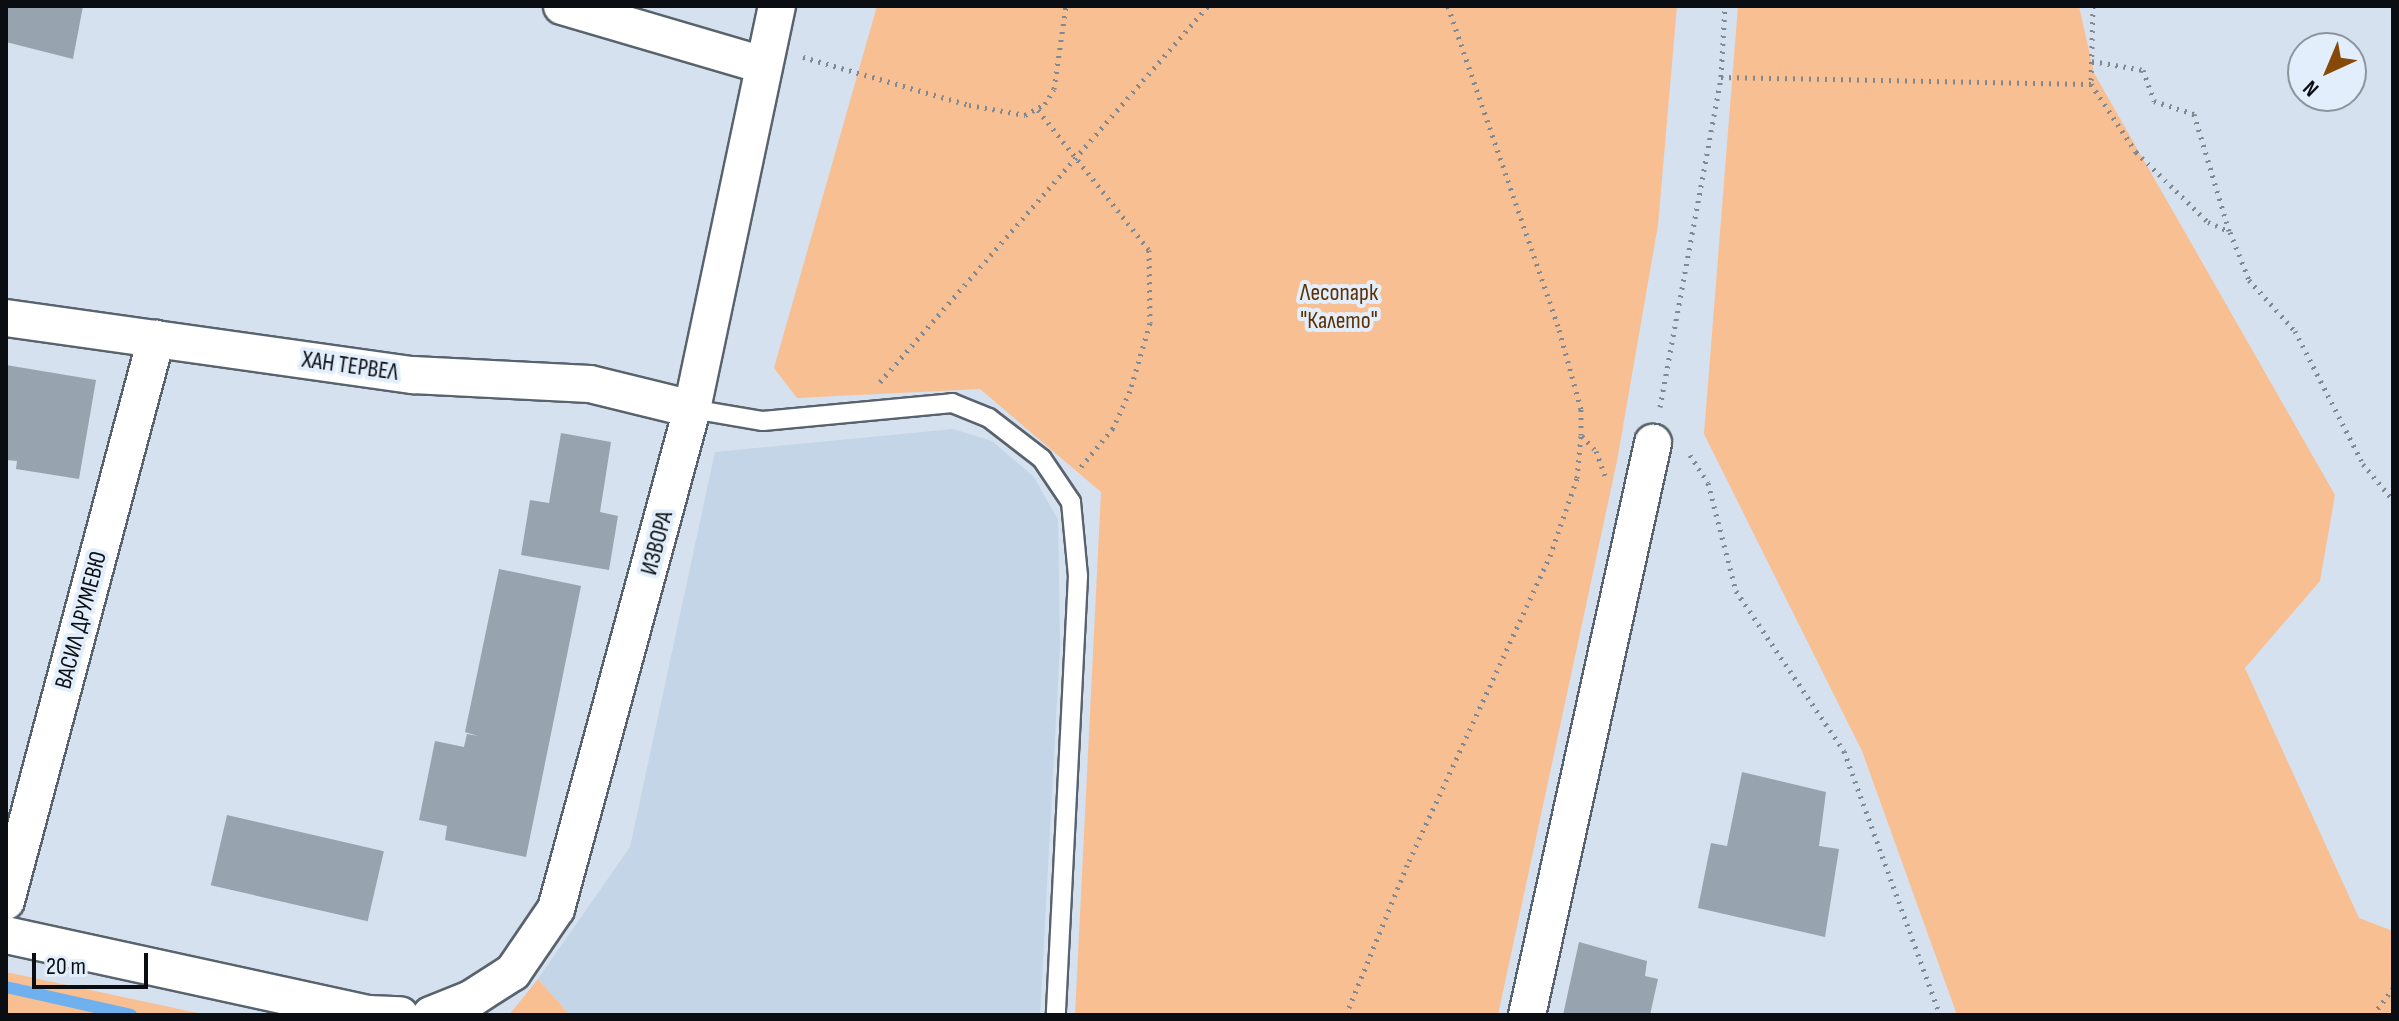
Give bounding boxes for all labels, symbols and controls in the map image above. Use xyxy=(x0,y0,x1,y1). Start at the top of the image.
north arrow xyxy=(2287,32,2367,112)
text: N xyxy=(2298,74,2325,102)
park label: Лесопарк "Калето" xyxy=(1300,279,1378,335)
street label: ХАН ТЕРВЕЛ xyxy=(300,345,400,387)
street label: ИЗВОРА xyxy=(635,508,679,578)
street label: ВАСИЛ ДРУМЕВЮ xyxy=(49,548,113,692)
scale bar xyxy=(36,937,152,987)
text: 20 m xyxy=(46,952,86,981)

